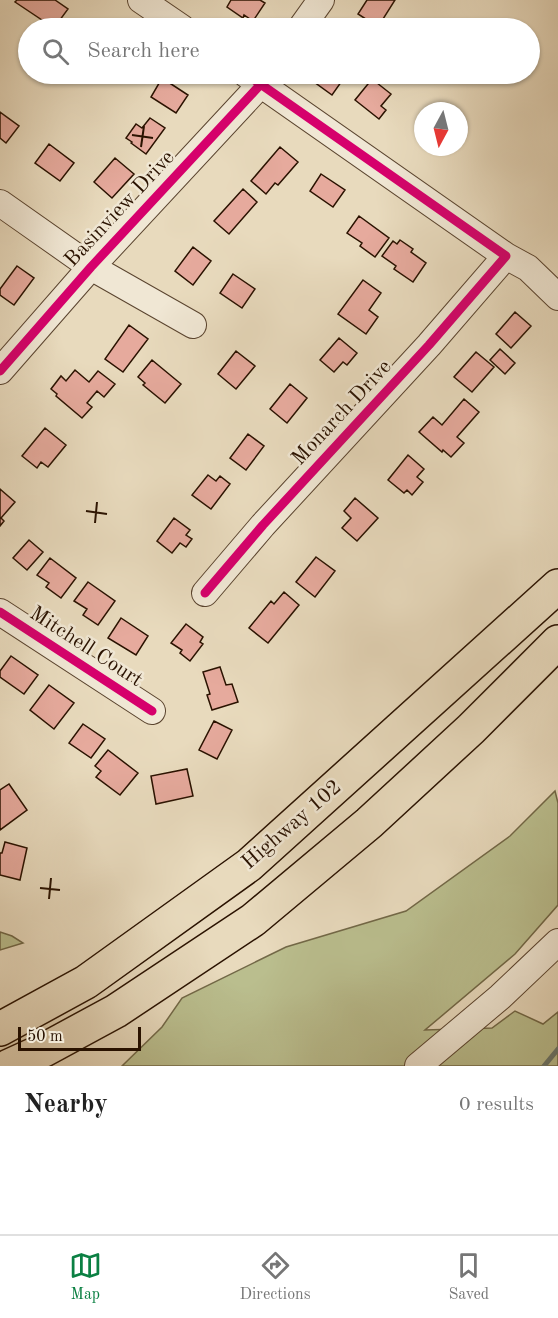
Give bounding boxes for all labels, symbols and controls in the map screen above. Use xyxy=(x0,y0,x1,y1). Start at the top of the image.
search box xyxy=(18,18,540,84)
icon: search xyxy=(39,35,72,68)
text: Search here xyxy=(87,40,200,62)
north arrow xyxy=(414,102,468,156)
street label: Basinview Drive xyxy=(61,147,179,271)
street label: Monarch Drive xyxy=(288,356,396,470)
street label: Mitchell Court xyxy=(26,603,146,691)
street label: Highway 102 xyxy=(238,776,346,874)
scale bar xyxy=(18,1024,141,1052)
text: 50 m xyxy=(27,1029,63,1045)
text: Nearby xyxy=(24,1092,108,1118)
text: 0 results xyxy=(459,1095,534,1115)
tab: Map xyxy=(69,1249,102,1305)
tab: Directions xyxy=(240,1249,311,1305)
tab: Saved xyxy=(448,1249,489,1305)

